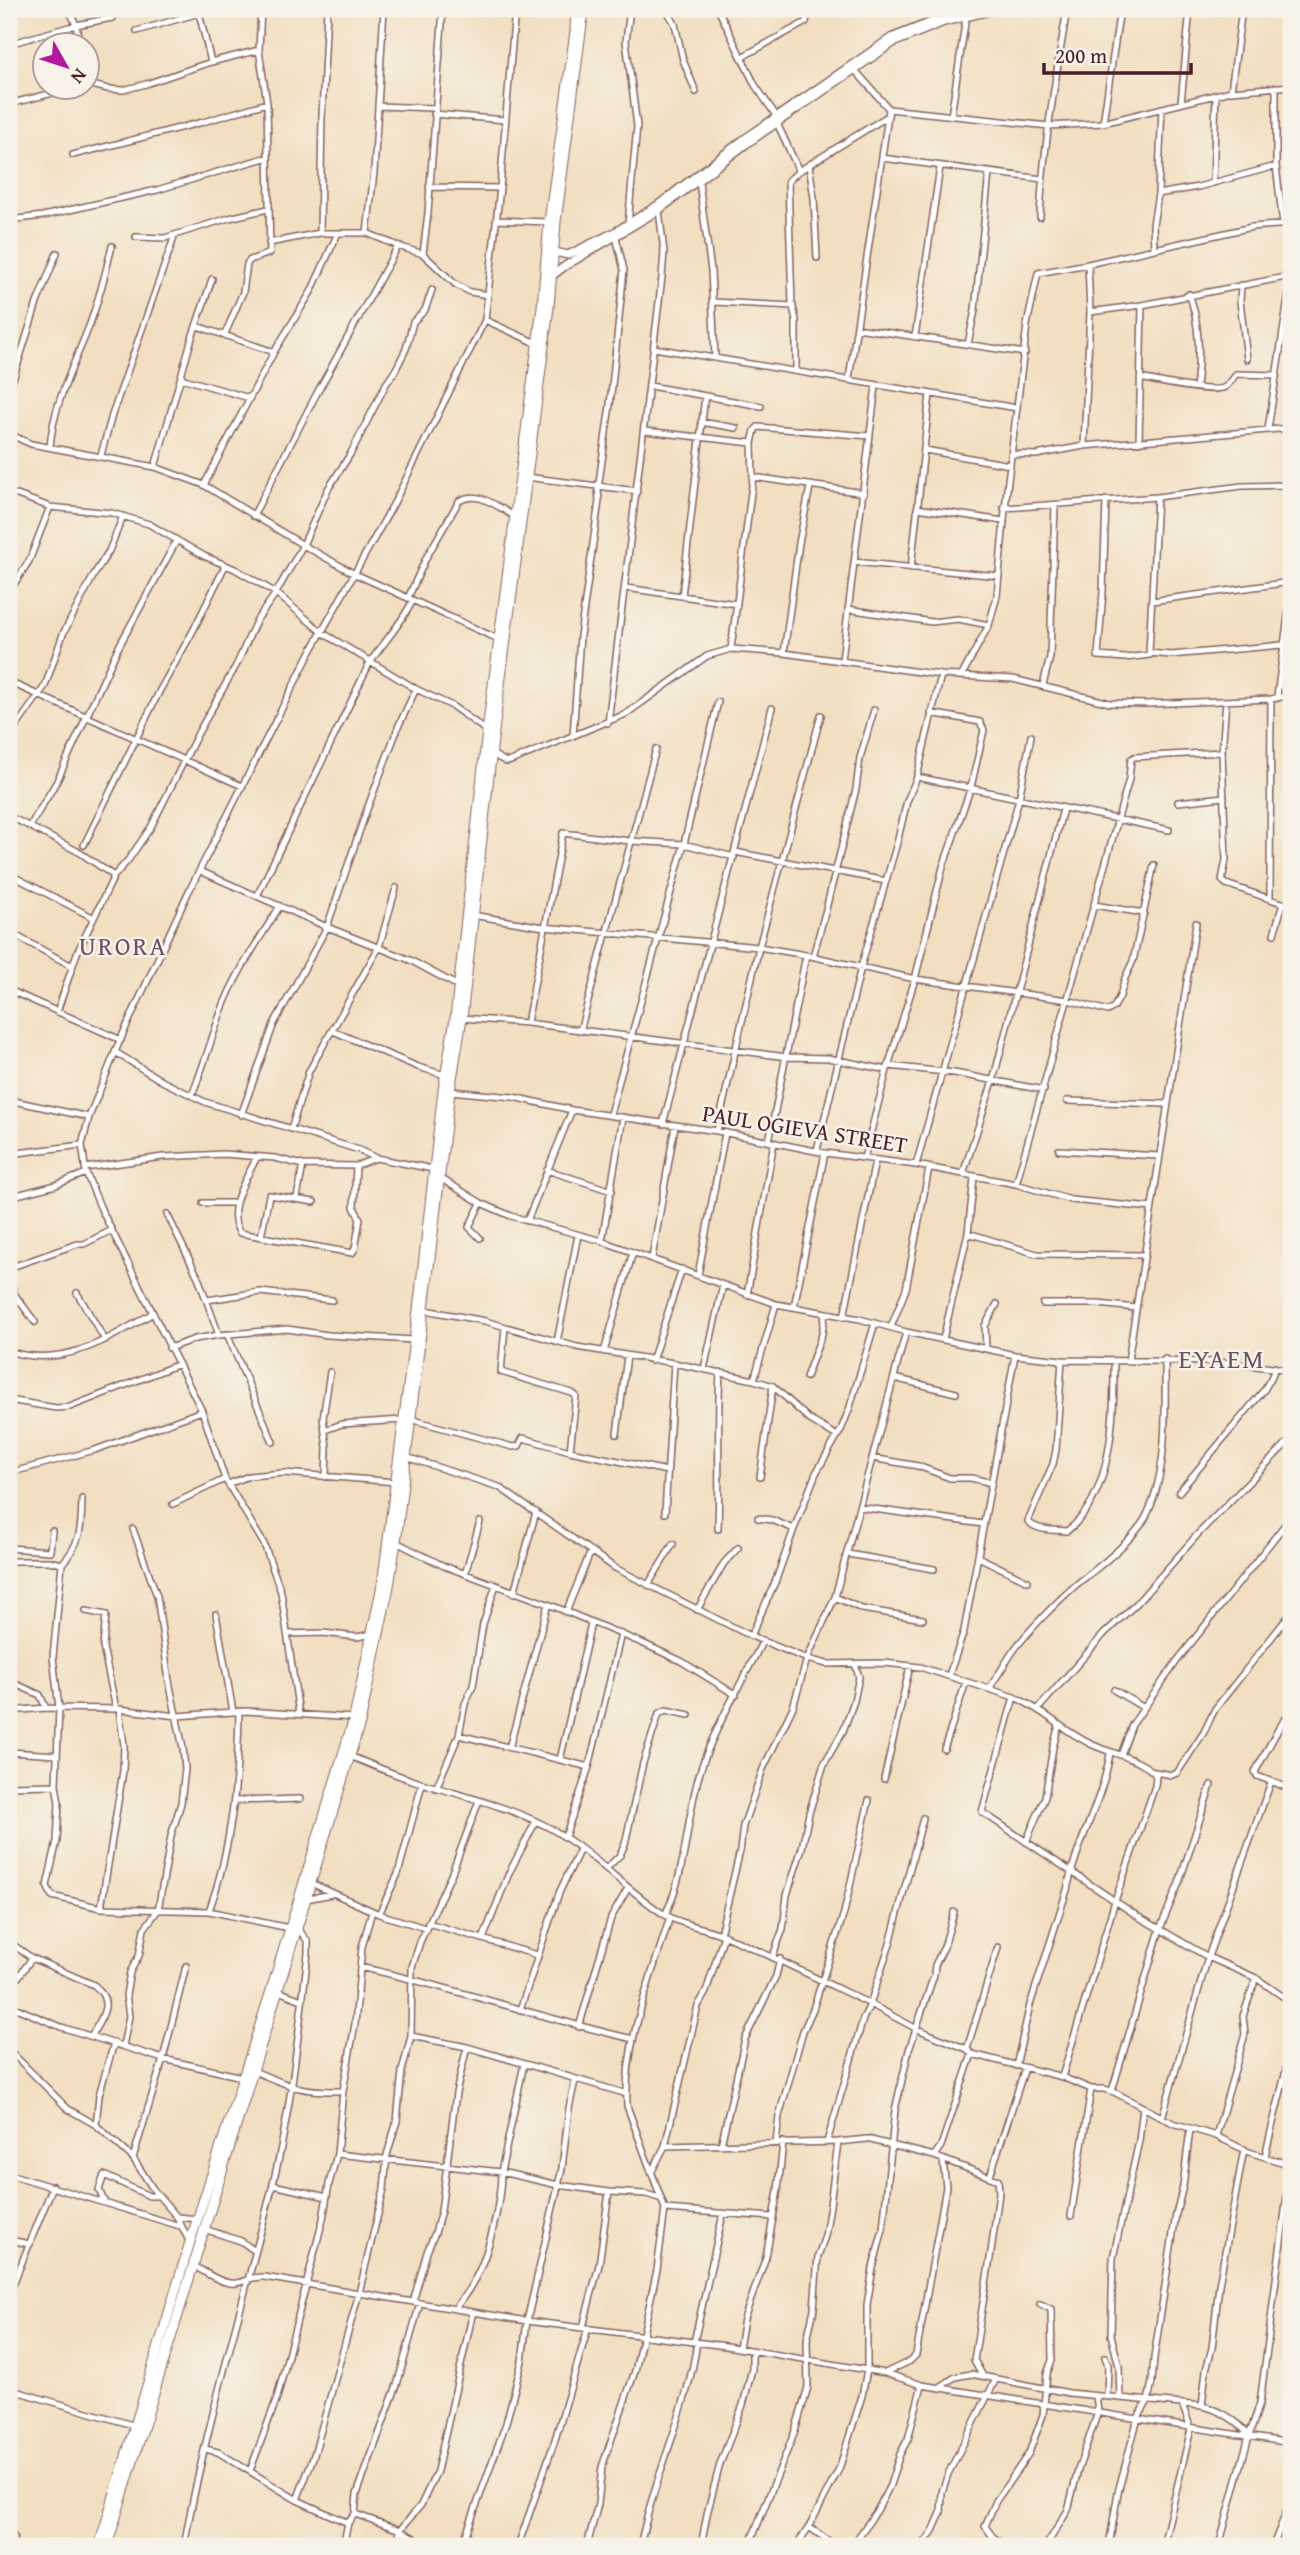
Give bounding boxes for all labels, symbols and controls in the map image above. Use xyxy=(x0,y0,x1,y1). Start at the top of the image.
north arrow xyxy=(32,32,102,102)
scale bar xyxy=(1044,32,1192,76)
text: 200 m xyxy=(1055,40,1107,71)
text: N xyxy=(64,63,94,91)
district label: URORA xyxy=(79,926,167,965)
street label: PAUL OGIEVA STREET xyxy=(700,1096,910,1161)
district label: EYAEM xyxy=(1179,1339,1265,1378)

